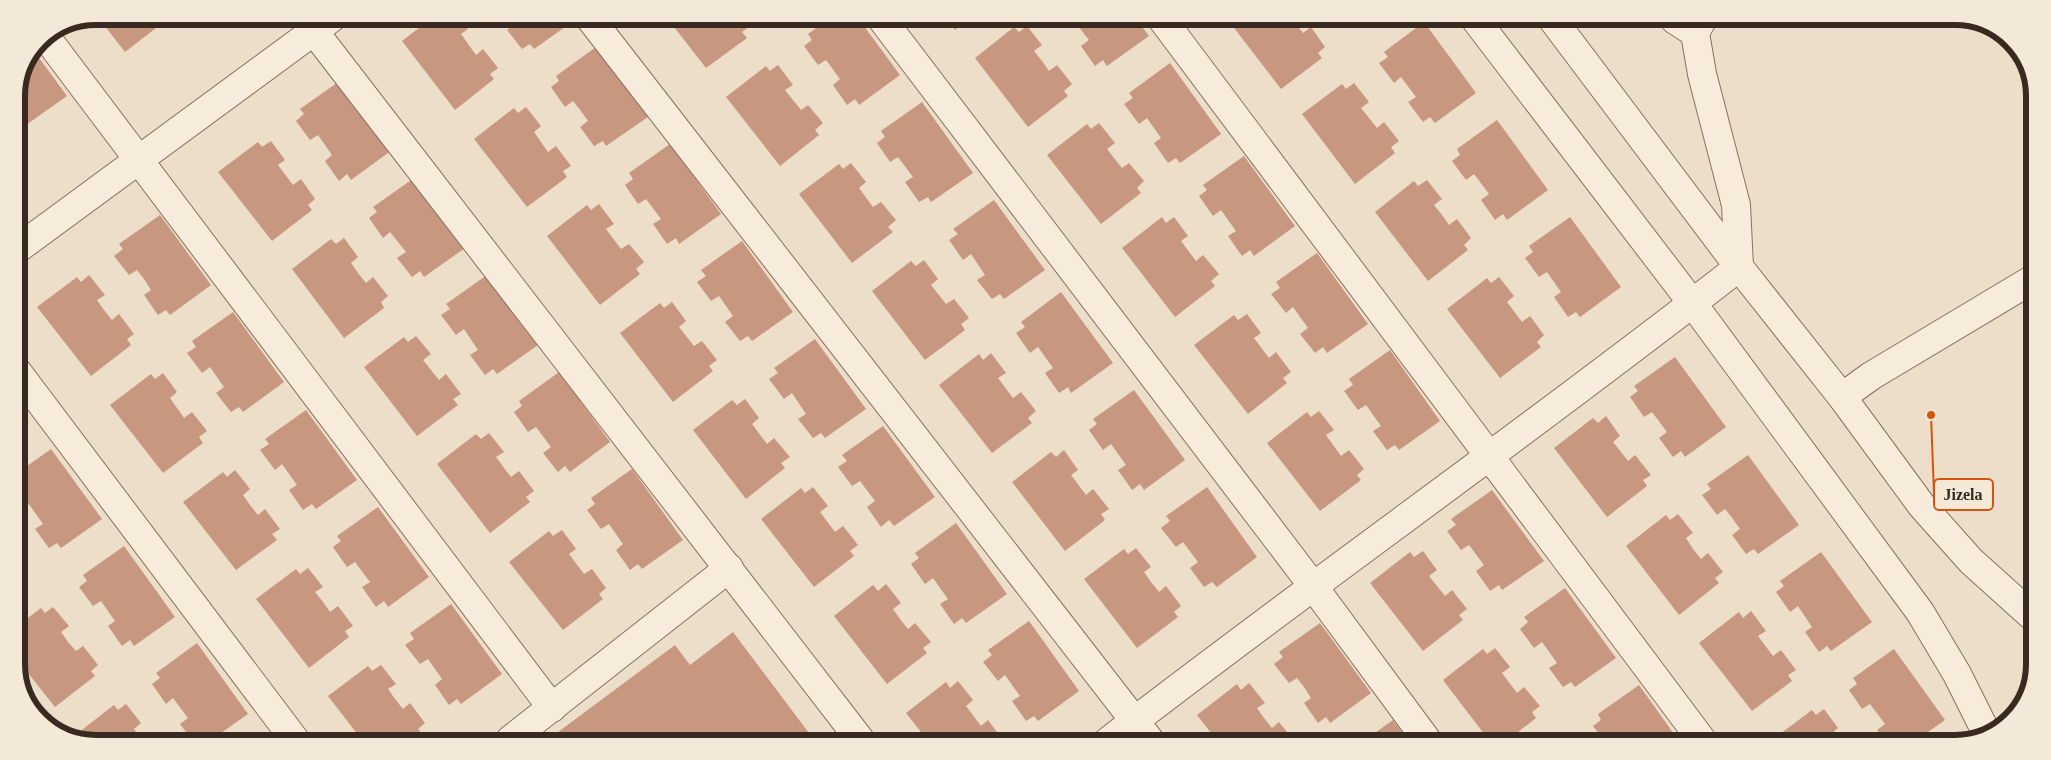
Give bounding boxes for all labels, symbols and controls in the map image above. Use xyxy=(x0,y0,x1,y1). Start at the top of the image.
callout: Jizela xyxy=(1934,479,1993,510)
text: Jizela xyxy=(1943,486,1983,503)

